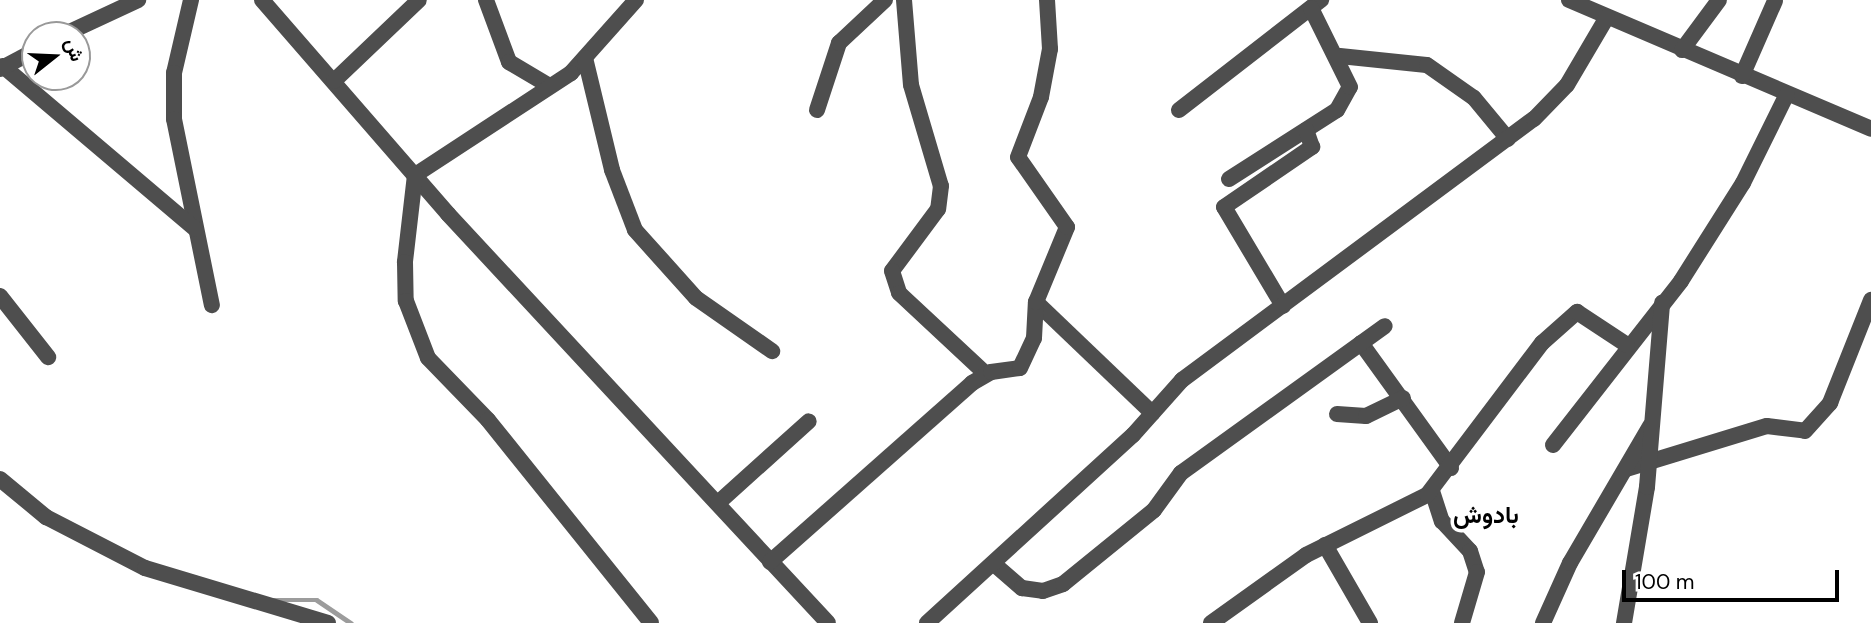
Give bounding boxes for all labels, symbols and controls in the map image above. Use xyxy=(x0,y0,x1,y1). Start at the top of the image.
north arrow xyxy=(21,21,91,91)
text: ش xyxy=(59,35,90,65)
district label: بادوش xyxy=(1453,501,1519,529)
scale bar xyxy=(1626,556,1843,600)
text: 100 m xyxy=(1635,568,1695,596)

